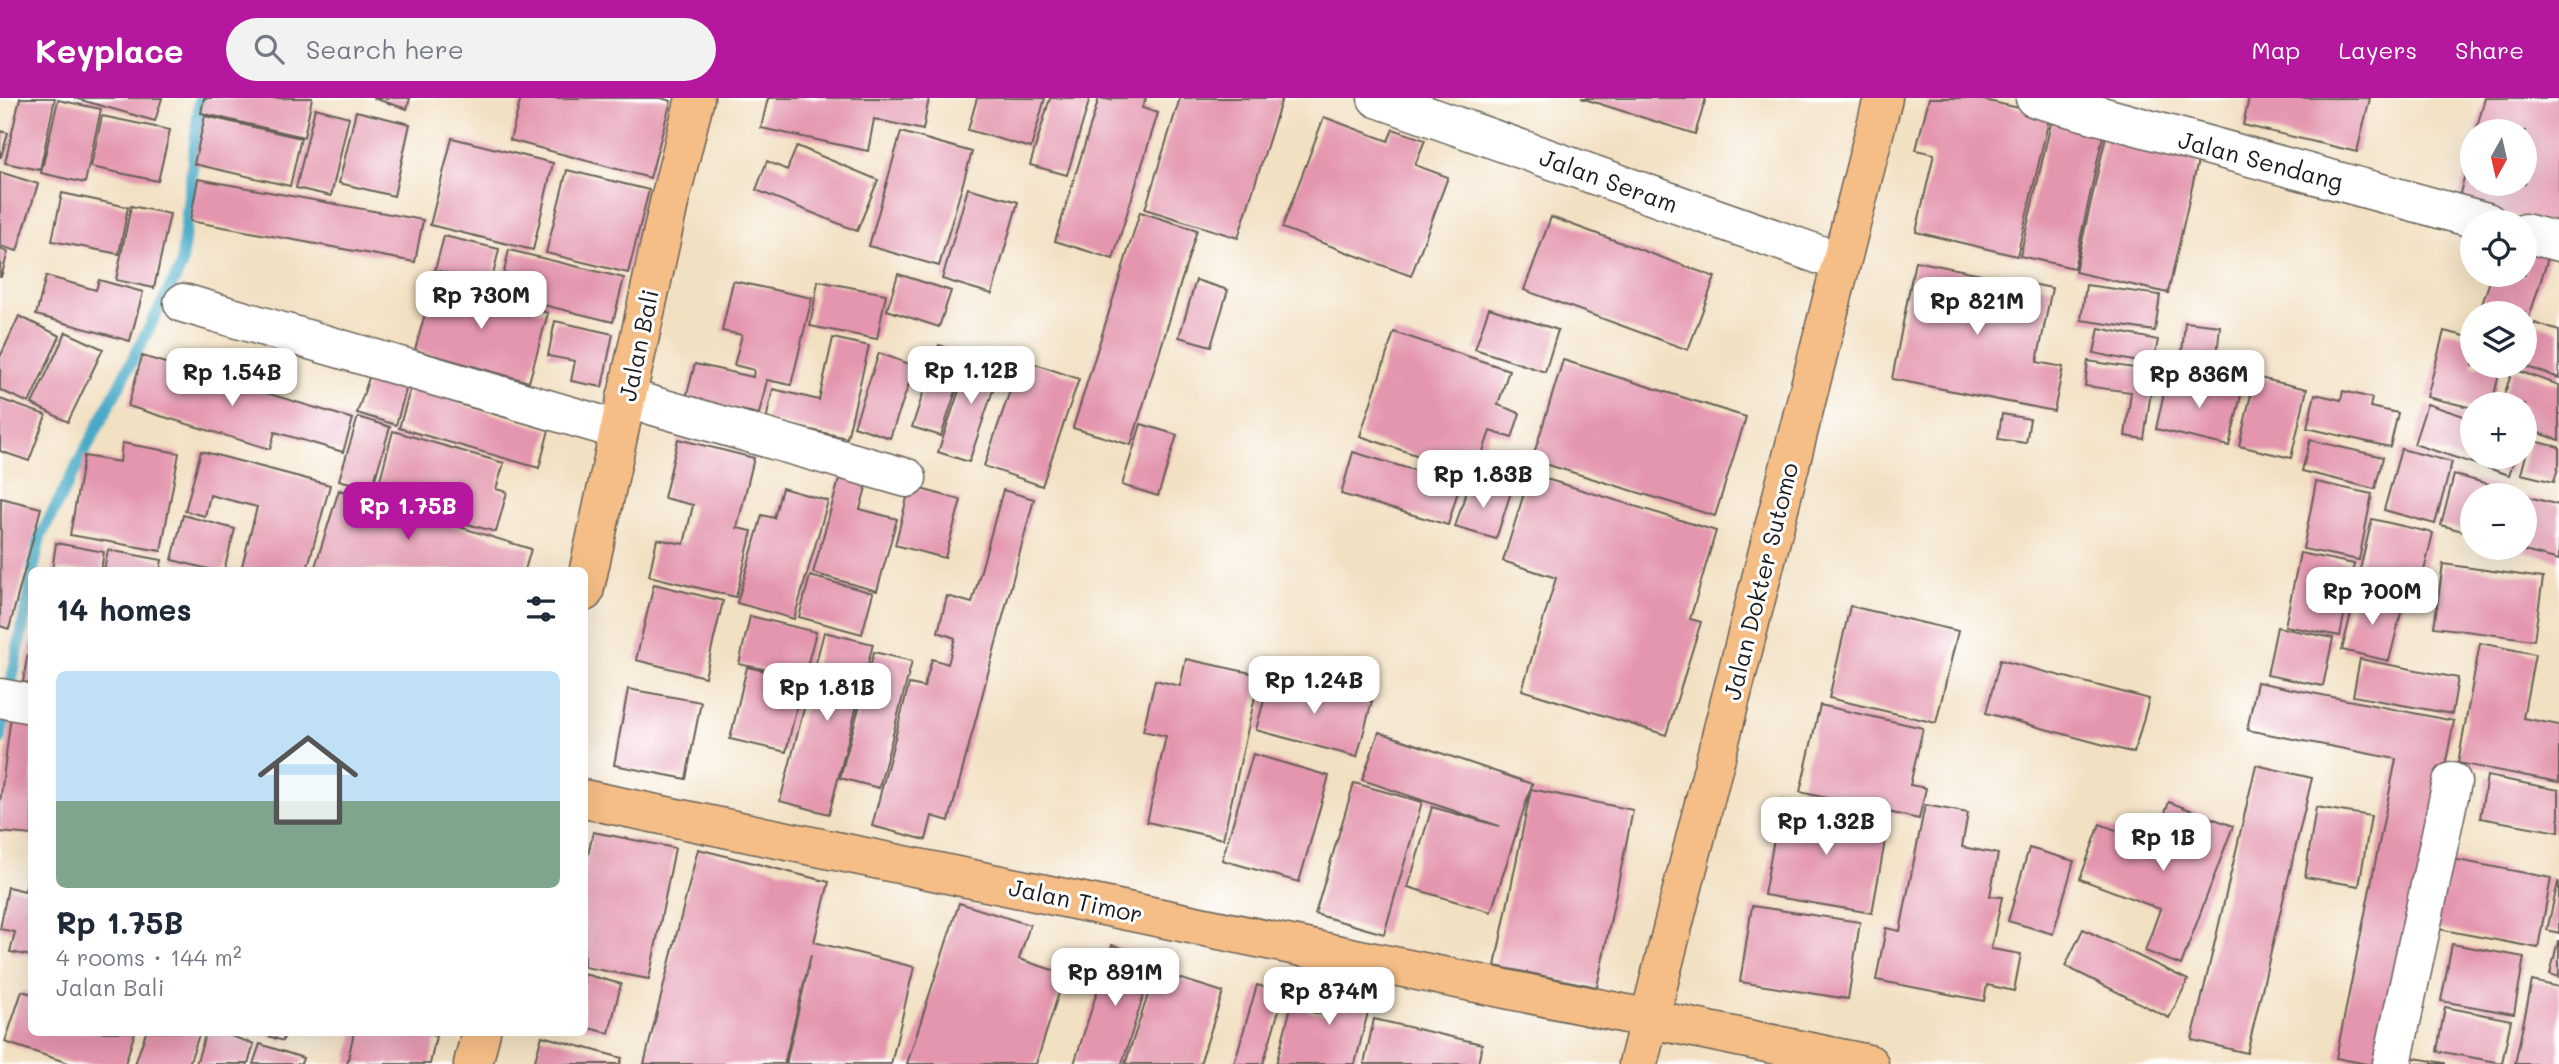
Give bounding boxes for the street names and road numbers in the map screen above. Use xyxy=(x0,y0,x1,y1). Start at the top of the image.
street label: Jalan Sendang xyxy=(2175,123,2347,197)
street label: Jalan Seram xyxy=(1536,141,1682,219)
street label: Jalan Bali xyxy=(611,286,665,404)
street label: Jalan Dokter Sutomo xyxy=(1716,459,1804,703)
street label: Jalan Timor xyxy=(1006,871,1146,929)

